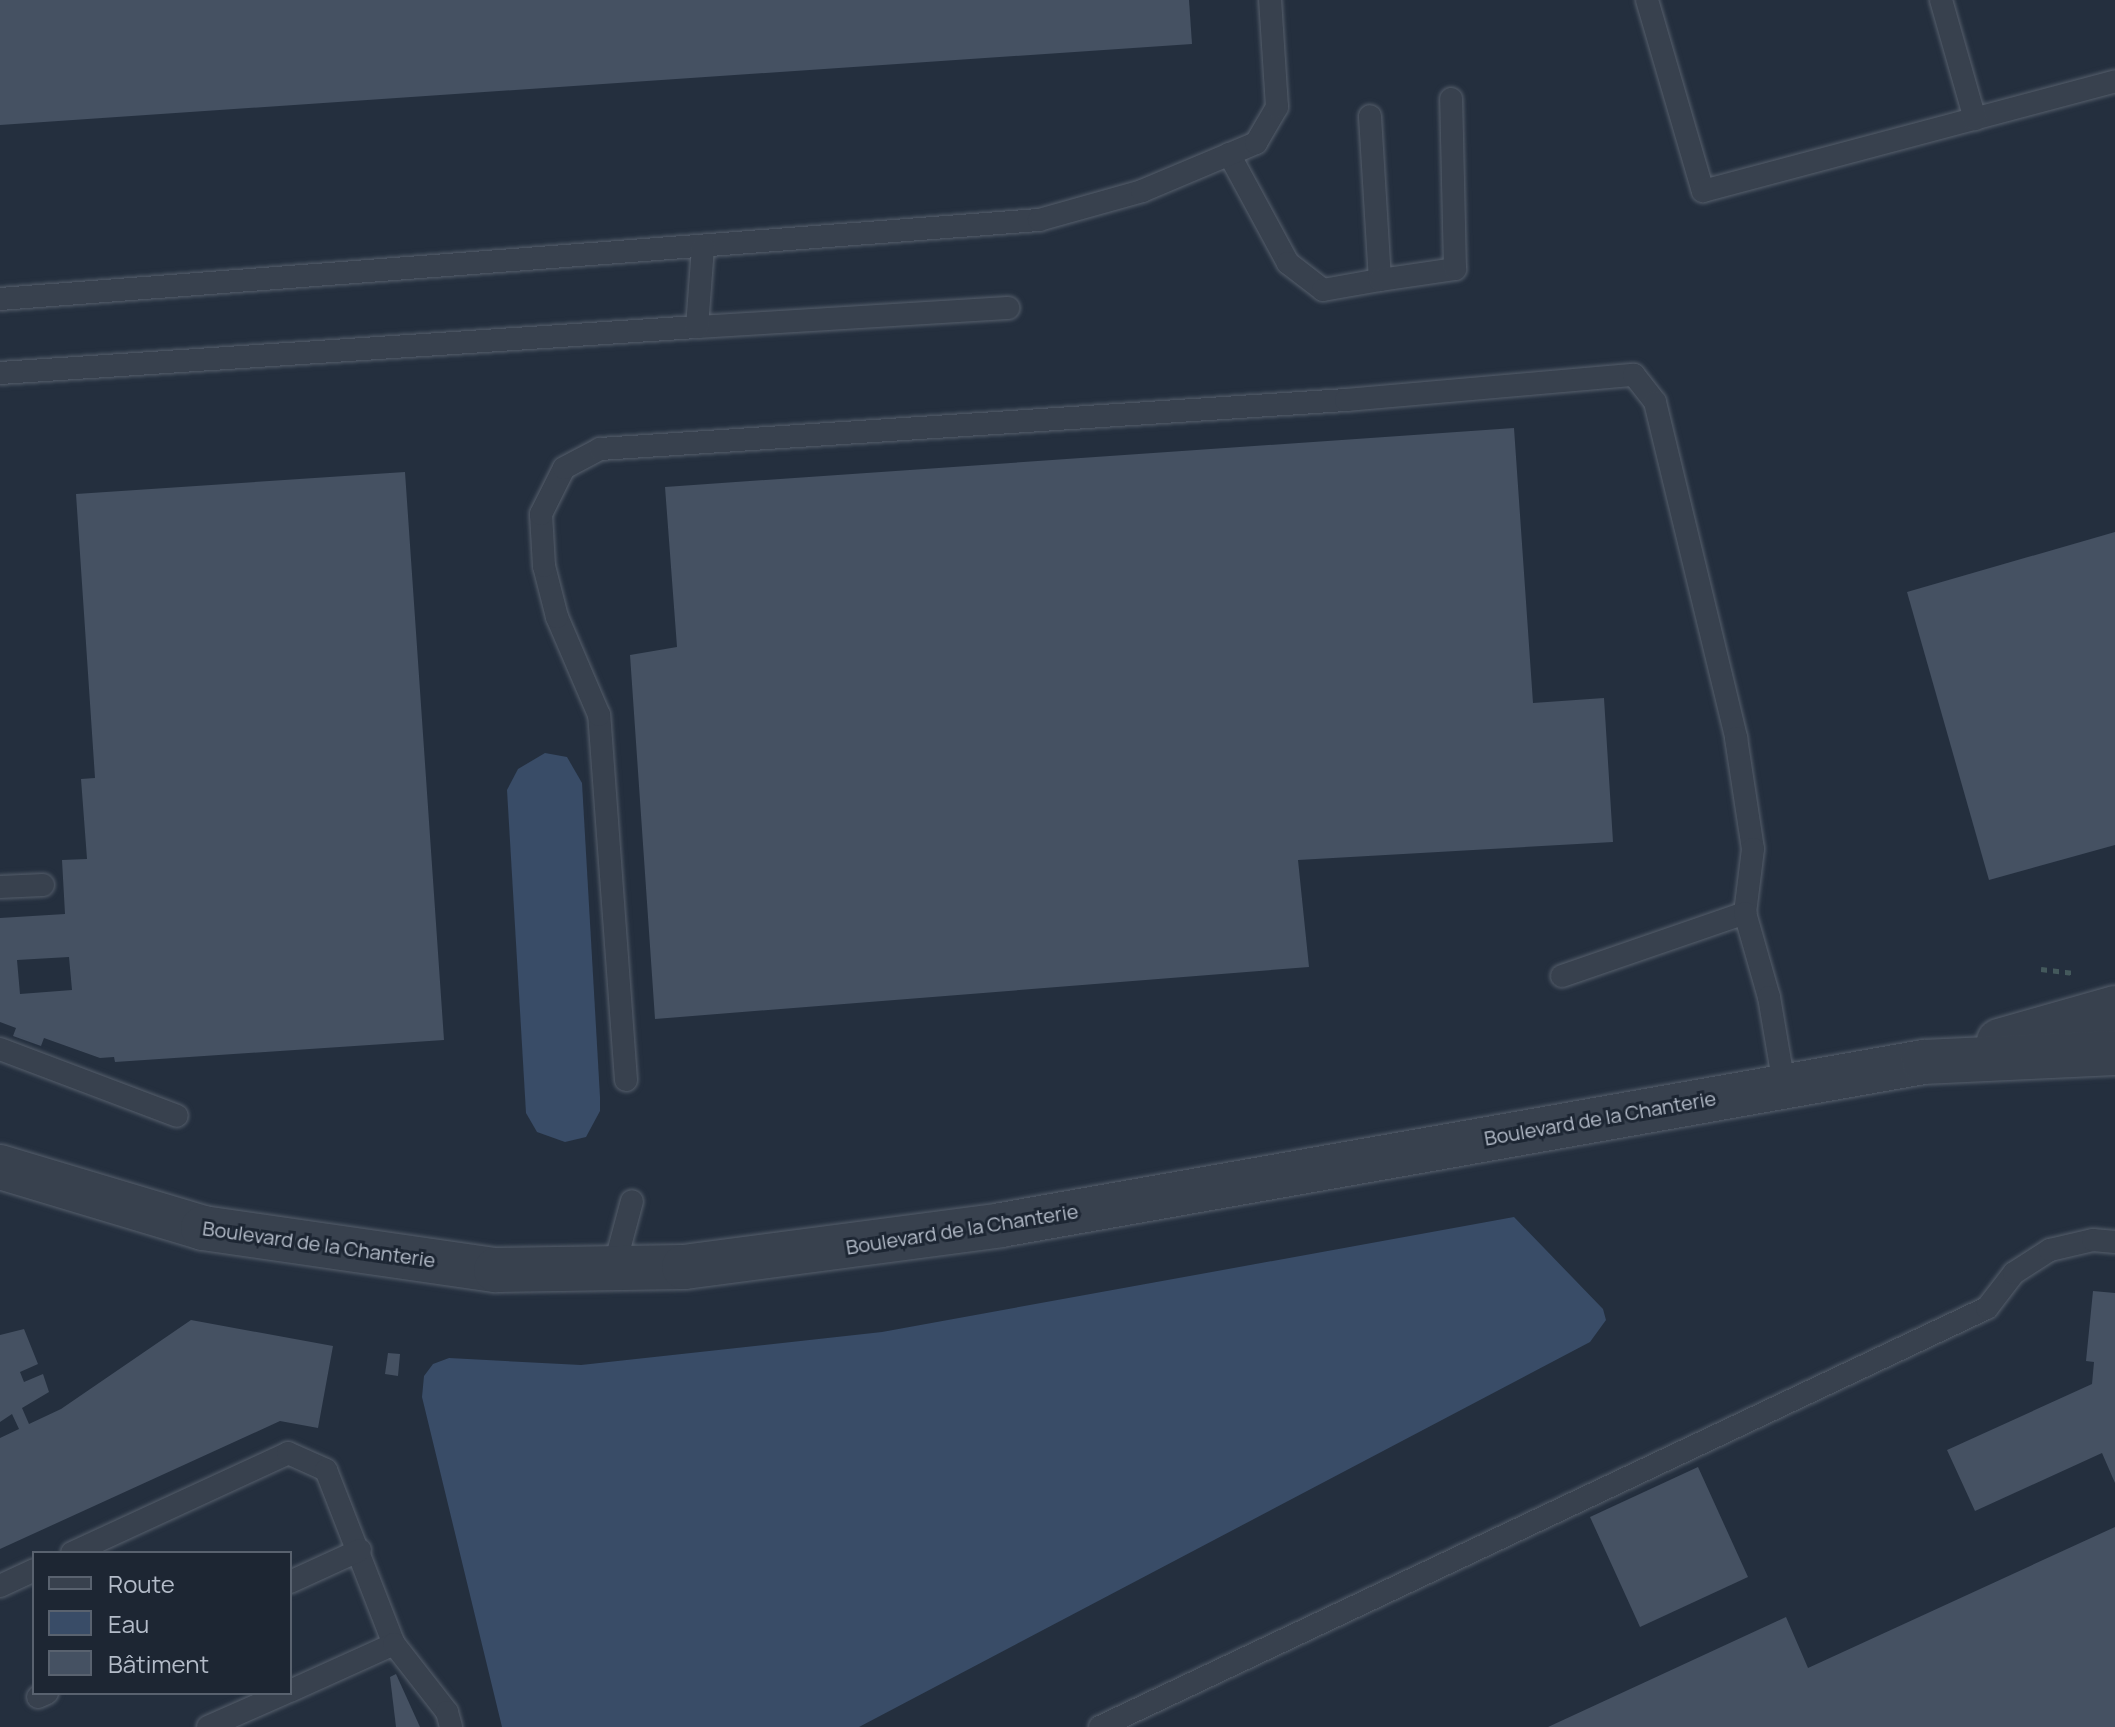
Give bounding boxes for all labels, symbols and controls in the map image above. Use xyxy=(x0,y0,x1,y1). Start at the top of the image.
street label: Boulevard de la Chanterie xyxy=(1482,1086,1718,1150)
street label: Boulevard de la Chanterie xyxy=(844,1199,1080,1259)
street label: Boulevard de la Chanterie xyxy=(201,1216,437,1272)
legend xyxy=(32,1551,292,1695)
text: Route xyxy=(108,1567,175,1600)
text: Eau xyxy=(108,1607,149,1640)
text: Bâtiment xyxy=(108,1647,209,1680)

